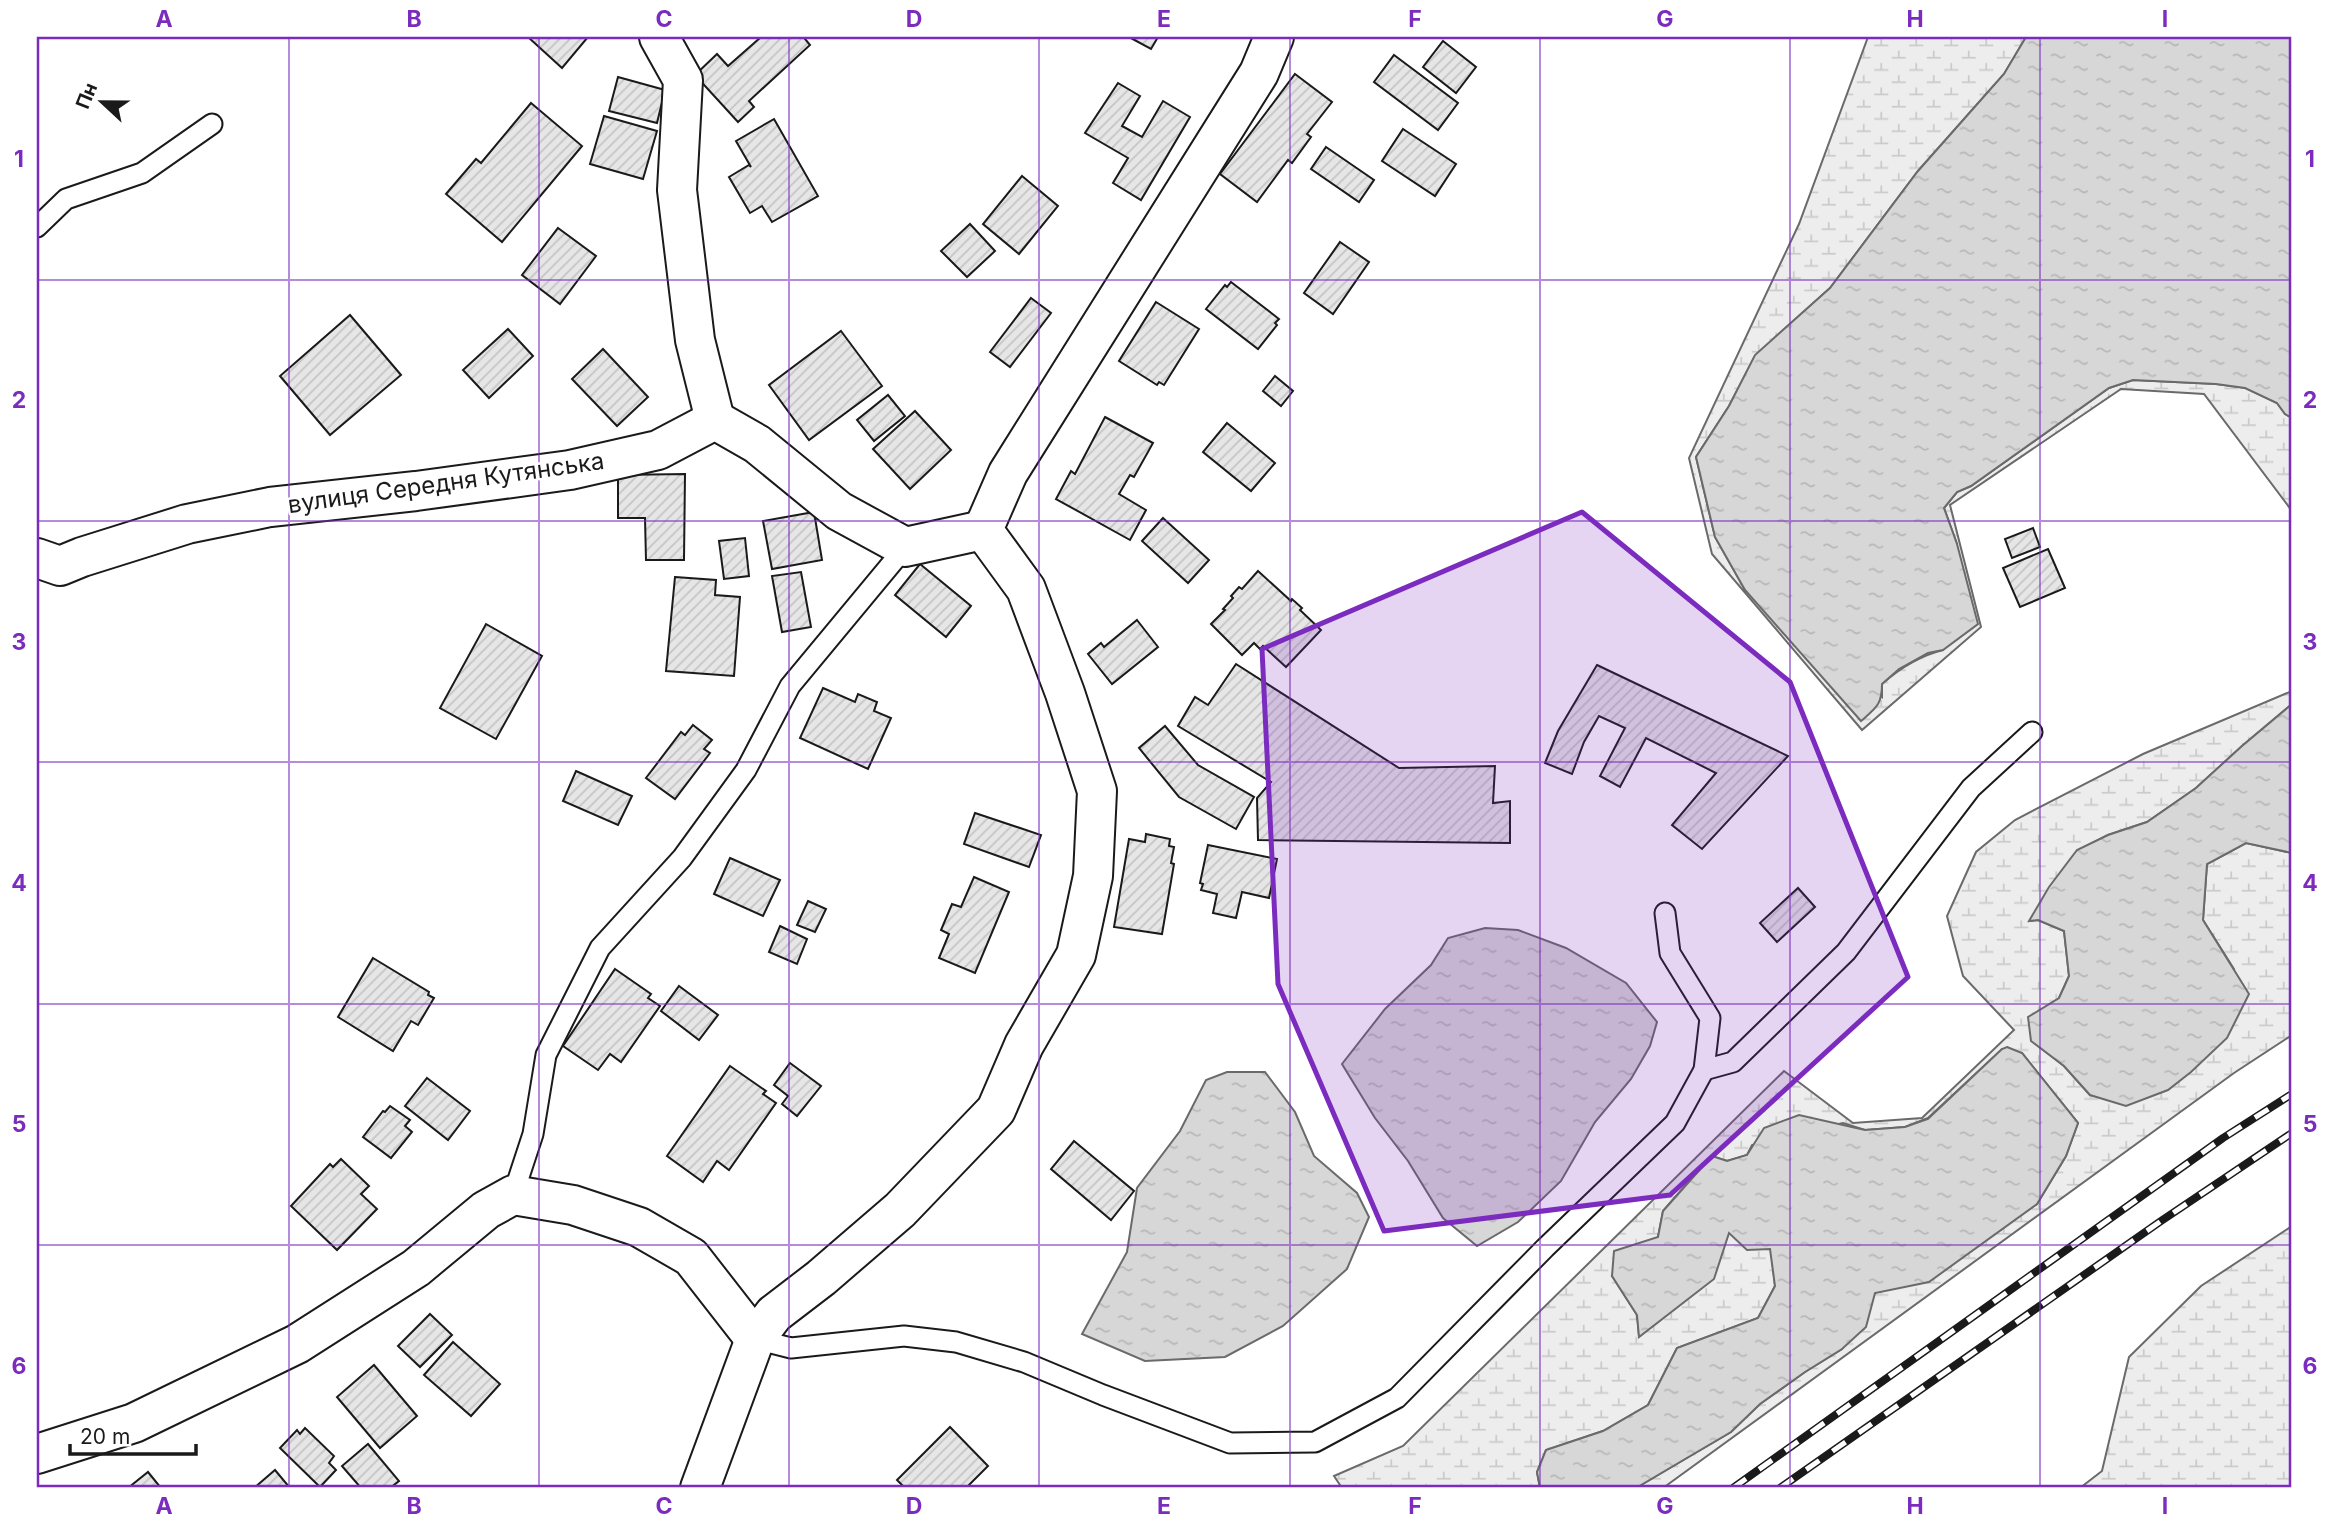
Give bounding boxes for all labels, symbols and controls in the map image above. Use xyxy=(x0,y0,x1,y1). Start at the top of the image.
text: A xyxy=(155,5,173,33)
text: B xyxy=(406,5,422,33)
text: C xyxy=(655,5,673,33)
text: D xyxy=(906,5,922,33)
text: E xyxy=(1157,5,1171,33)
text: F xyxy=(1408,5,1422,33)
text: G xyxy=(1656,5,1674,33)
text: H xyxy=(1906,5,1924,33)
text: I xyxy=(2162,5,2168,33)
north arrow xyxy=(66,66,136,136)
text: Пн xyxy=(71,79,102,112)
text: 1 xyxy=(14,145,24,173)
text: 1 xyxy=(2305,145,2315,173)
text: 2 xyxy=(12,386,26,414)
text: 2 xyxy=(2303,386,2317,414)
street label: вулиця Середня Кутянська xyxy=(286,446,606,519)
text: 3 xyxy=(12,628,26,656)
text: 3 xyxy=(2303,628,2317,656)
text: 4 xyxy=(11,869,27,897)
text: 4 xyxy=(2302,869,2318,897)
text: 5 xyxy=(12,1110,26,1138)
text: 5 xyxy=(2303,1110,2317,1138)
text: 6 xyxy=(12,1352,26,1380)
text: 6 xyxy=(2303,1352,2317,1380)
scale bar xyxy=(70,1413,196,1457)
text: 20 m xyxy=(80,1424,130,1449)
text: A xyxy=(155,1492,173,1520)
text: B xyxy=(406,1492,422,1520)
text: C xyxy=(655,1492,673,1520)
text: D xyxy=(906,1492,922,1520)
text: E xyxy=(1157,1492,1171,1520)
text: F xyxy=(1408,1492,1422,1520)
text: G xyxy=(1656,1492,1674,1520)
text: H xyxy=(1906,1492,1924,1520)
text: I xyxy=(2162,1492,2168,1520)

